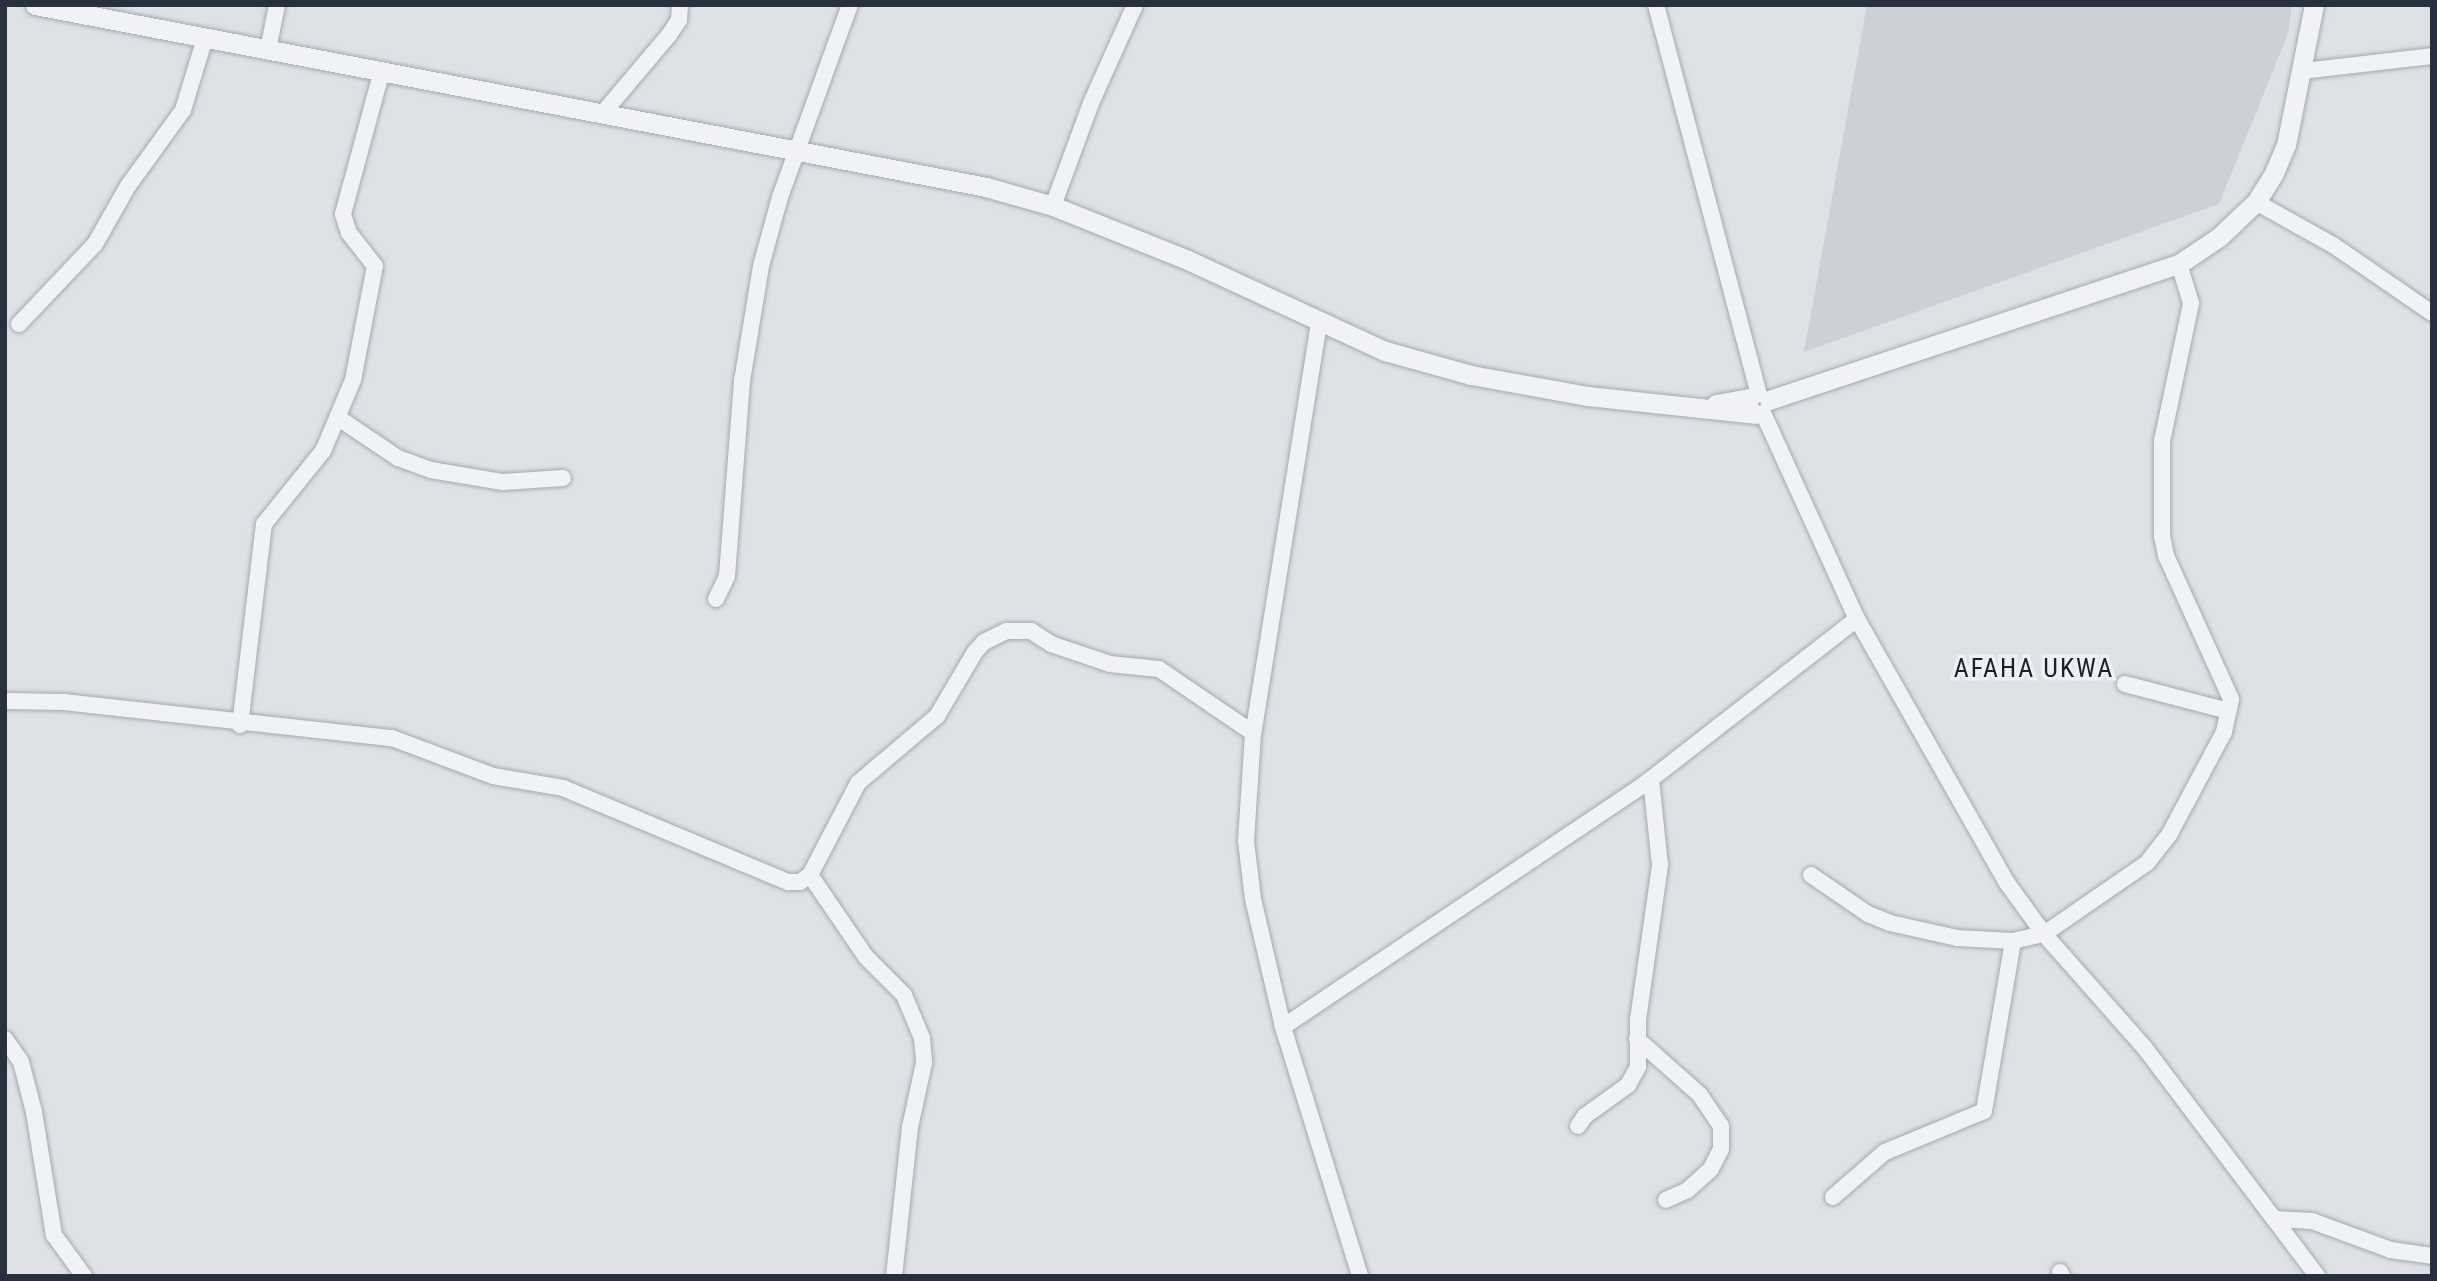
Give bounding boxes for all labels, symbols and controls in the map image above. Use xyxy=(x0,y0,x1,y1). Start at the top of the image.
district label: AFAHA UKWA xyxy=(1955,653,2113,685)

